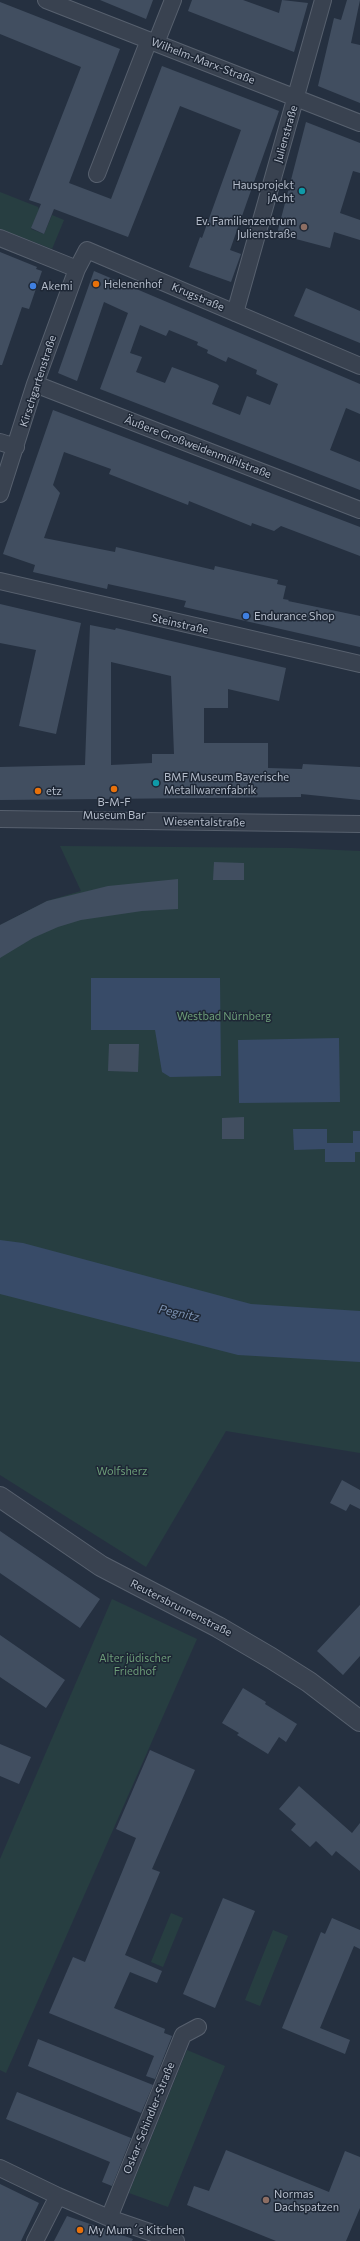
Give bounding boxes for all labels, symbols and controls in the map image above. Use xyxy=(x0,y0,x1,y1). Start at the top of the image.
street label: Wilhelm-Marx-Straße xyxy=(149,35,257,87)
street label: Julienstraße xyxy=(272,104,300,164)
place label: Hausprojekt jAcht xyxy=(232,178,294,204)
marker: Hausprojekt jAcht xyxy=(297,186,307,196)
place label: Ev. Familienzentrum Julienstraße xyxy=(196,214,296,240)
marker: Ev. Familienzentrum Julienstraße xyxy=(299,222,309,232)
place label: Helenenhof xyxy=(104,277,162,291)
place label: Akemi xyxy=(41,279,73,293)
marker: Helenenhof xyxy=(91,279,101,289)
street label: Krugstraße xyxy=(170,280,226,314)
marker: Akemi xyxy=(28,281,38,291)
street label: Kirschgartenstraße xyxy=(17,333,59,429)
street label: Äußere Großweidenmühlstraße xyxy=(123,413,273,481)
place label: Endurance Shop xyxy=(254,609,335,623)
street label: Steinstraße xyxy=(150,611,210,637)
marker: Endurance Shop xyxy=(241,611,251,621)
place label: BMF Museum Bayerische Metallwarenfabrik xyxy=(164,770,289,796)
marker: BMF Museum Bayerische Metallwarenfabrik xyxy=(151,778,161,788)
place label: etz xyxy=(46,784,62,798)
marker: B-M-F Museum Bar xyxy=(109,784,119,794)
marker: etz xyxy=(33,786,43,796)
place label: B-M-F Museum Bar xyxy=(83,795,145,821)
street label: Wiesentalstraße xyxy=(163,815,245,829)
park label: Westbad Nürnberg xyxy=(177,1009,271,1023)
water label: Pegnitz xyxy=(157,1302,201,1324)
park label: Wolfsherz xyxy=(97,1464,147,1478)
street label: Reutersbrunnenstraße xyxy=(128,1577,234,1639)
park label: Alter jüdischer Friedhof xyxy=(99,1651,171,1677)
street label: Oskar-Schindler-Straße xyxy=(121,2060,177,2176)
place label: Normas Dachspatzen xyxy=(274,2187,339,2213)
marker: Normas Dachspatzen xyxy=(261,2195,271,2205)
place label: My Mum´s Kitchen xyxy=(88,2223,184,2237)
marker: My Mum´s Kitchen xyxy=(75,2225,85,2235)

